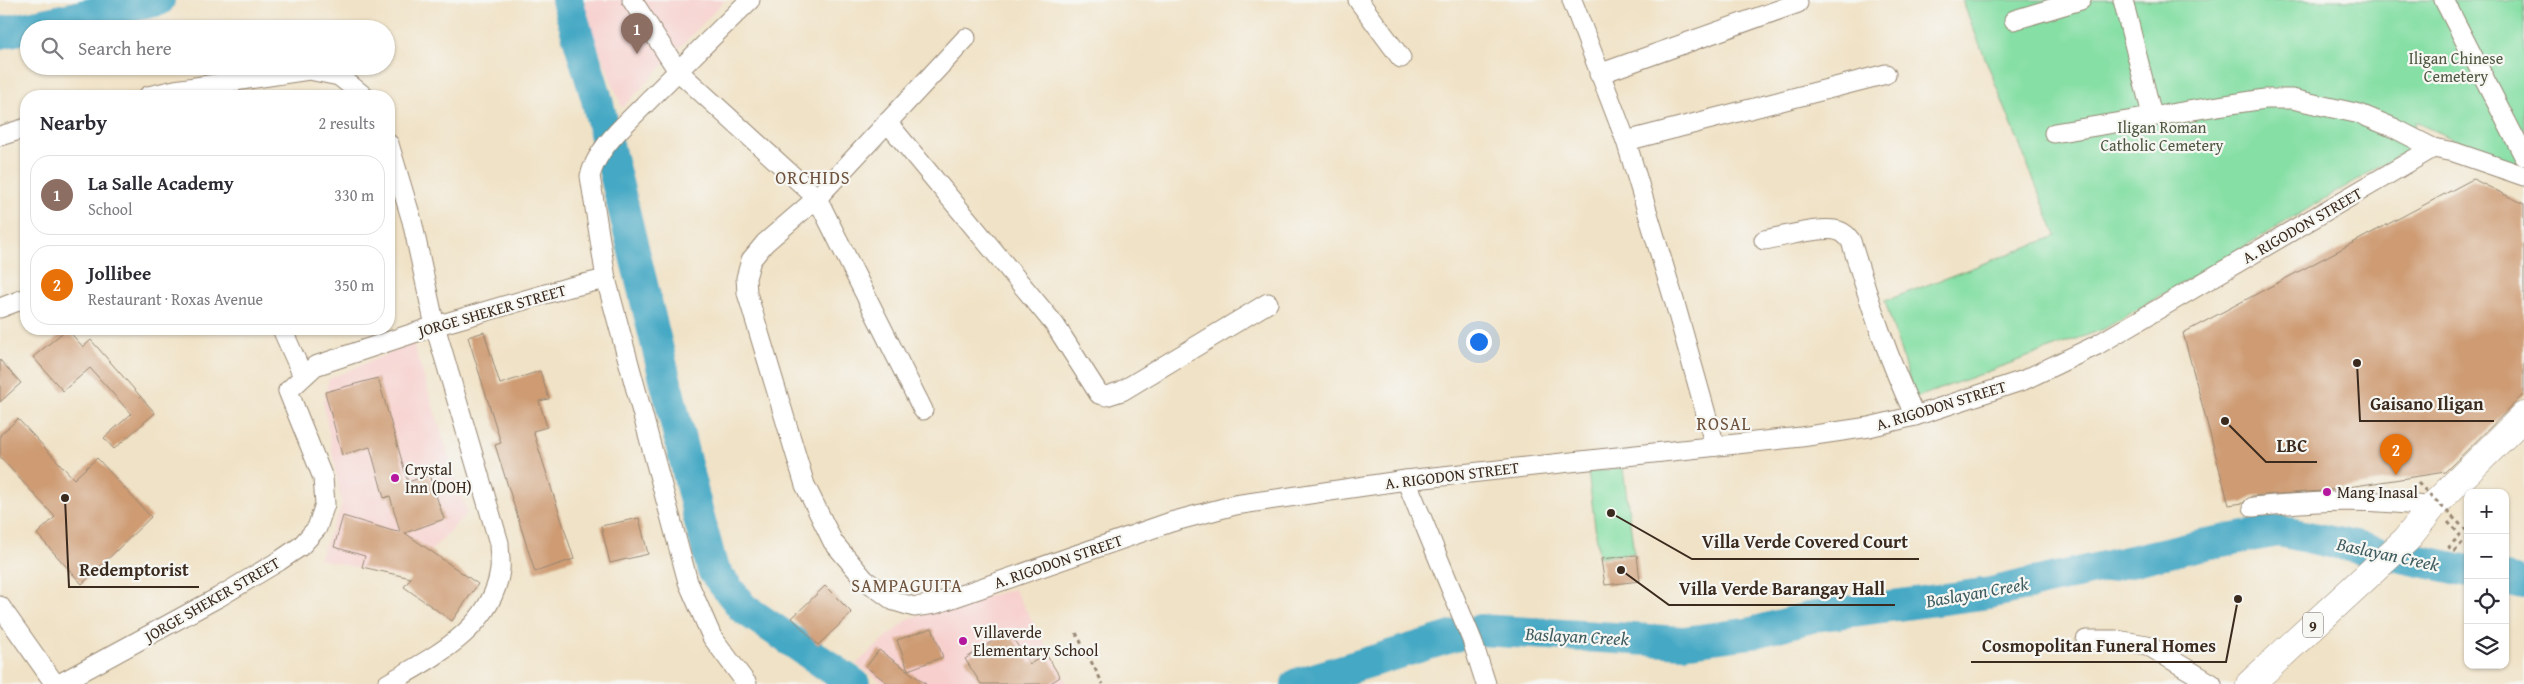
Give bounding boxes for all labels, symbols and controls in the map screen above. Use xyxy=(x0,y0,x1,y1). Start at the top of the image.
pin: 1 xyxy=(621,13,653,54)
search box xyxy=(20,20,395,75)
icon: search xyxy=(38,34,66,62)
text: Search here xyxy=(78,34,172,62)
park label: Iligan Chinese Cemetery xyxy=(2409,46,2503,88)
text: Nearby xyxy=(40,107,107,138)
text: 2 results xyxy=(318,111,375,135)
park label: Iligan Roman Catholic Cemetery xyxy=(2100,115,2224,157)
district label: ORCHIDS xyxy=(775,164,851,191)
text: La Salle Academy xyxy=(88,169,234,197)
street label: A. RIGODON STREET xyxy=(2238,181,2366,269)
text: 1 xyxy=(53,183,61,207)
text: 330 m xyxy=(334,183,374,207)
text: School xyxy=(88,197,132,221)
text: Jollibee xyxy=(88,259,151,287)
text: 2 xyxy=(53,273,61,297)
text: 350 m xyxy=(334,273,374,297)
street label: JORGE SHEKER STREET xyxy=(413,277,569,343)
text: Restaurant · Roxas Avenue xyxy=(88,287,263,311)
your location xyxy=(1466,329,1492,355)
street label: A. RIGODON STREET xyxy=(1873,374,2009,436)
callout: Gaisano Iligan xyxy=(2360,388,2494,421)
text: Gaisano Iligan xyxy=(2370,390,2484,417)
district label: ROSAL xyxy=(1697,410,1751,437)
callout: LBC xyxy=(2266,429,2317,462)
text: LBC xyxy=(2277,432,2307,459)
pin: 2 xyxy=(2380,434,2412,475)
street label: A. RIGODON STREET xyxy=(1384,455,1520,495)
place label: Crystal Inn (DOH) xyxy=(405,457,472,499)
marker: Crystal Inn (DOH) xyxy=(389,472,401,484)
place label: Mang Inasal xyxy=(2337,480,2419,504)
marker: Mang Inasal xyxy=(2321,486,2333,498)
map controls xyxy=(2464,489,2509,669)
button: + xyxy=(2464,489,2509,534)
callout: Villa Verde Covered Court xyxy=(1692,526,1919,559)
street label: A. RIGODON STREET xyxy=(990,528,1126,594)
text: Villa Verde Covered Court xyxy=(1702,528,1908,555)
water label: Baslayan Creek xyxy=(2334,530,2442,578)
button: − xyxy=(2464,534,2509,579)
street label: JORGE SHEKER STREET xyxy=(138,550,284,649)
callout: Redemptorist xyxy=(69,554,199,587)
text: Redemptorist xyxy=(79,556,189,583)
water label: Baslayan Creek xyxy=(1923,570,2031,614)
district label: SAMPAGUITA xyxy=(851,572,963,599)
callout: Villa Verde Barangay Hall xyxy=(1669,572,1895,605)
text: Villa Verde Barangay Hall xyxy=(1679,575,1885,602)
button: locate xyxy=(2464,579,2509,624)
road number: 9 xyxy=(2303,612,2323,638)
place label: Villaverde Elementary School xyxy=(973,620,1099,662)
water label: Baslayan Creek xyxy=(1524,620,1630,652)
button: layers xyxy=(2464,624,2509,669)
callout: Cosmopolitan Funeral Homes xyxy=(1971,629,2226,662)
text: Cosmopolitan Funeral Homes xyxy=(1982,632,2216,659)
marker: Villaverde Elementary School xyxy=(957,635,969,647)

